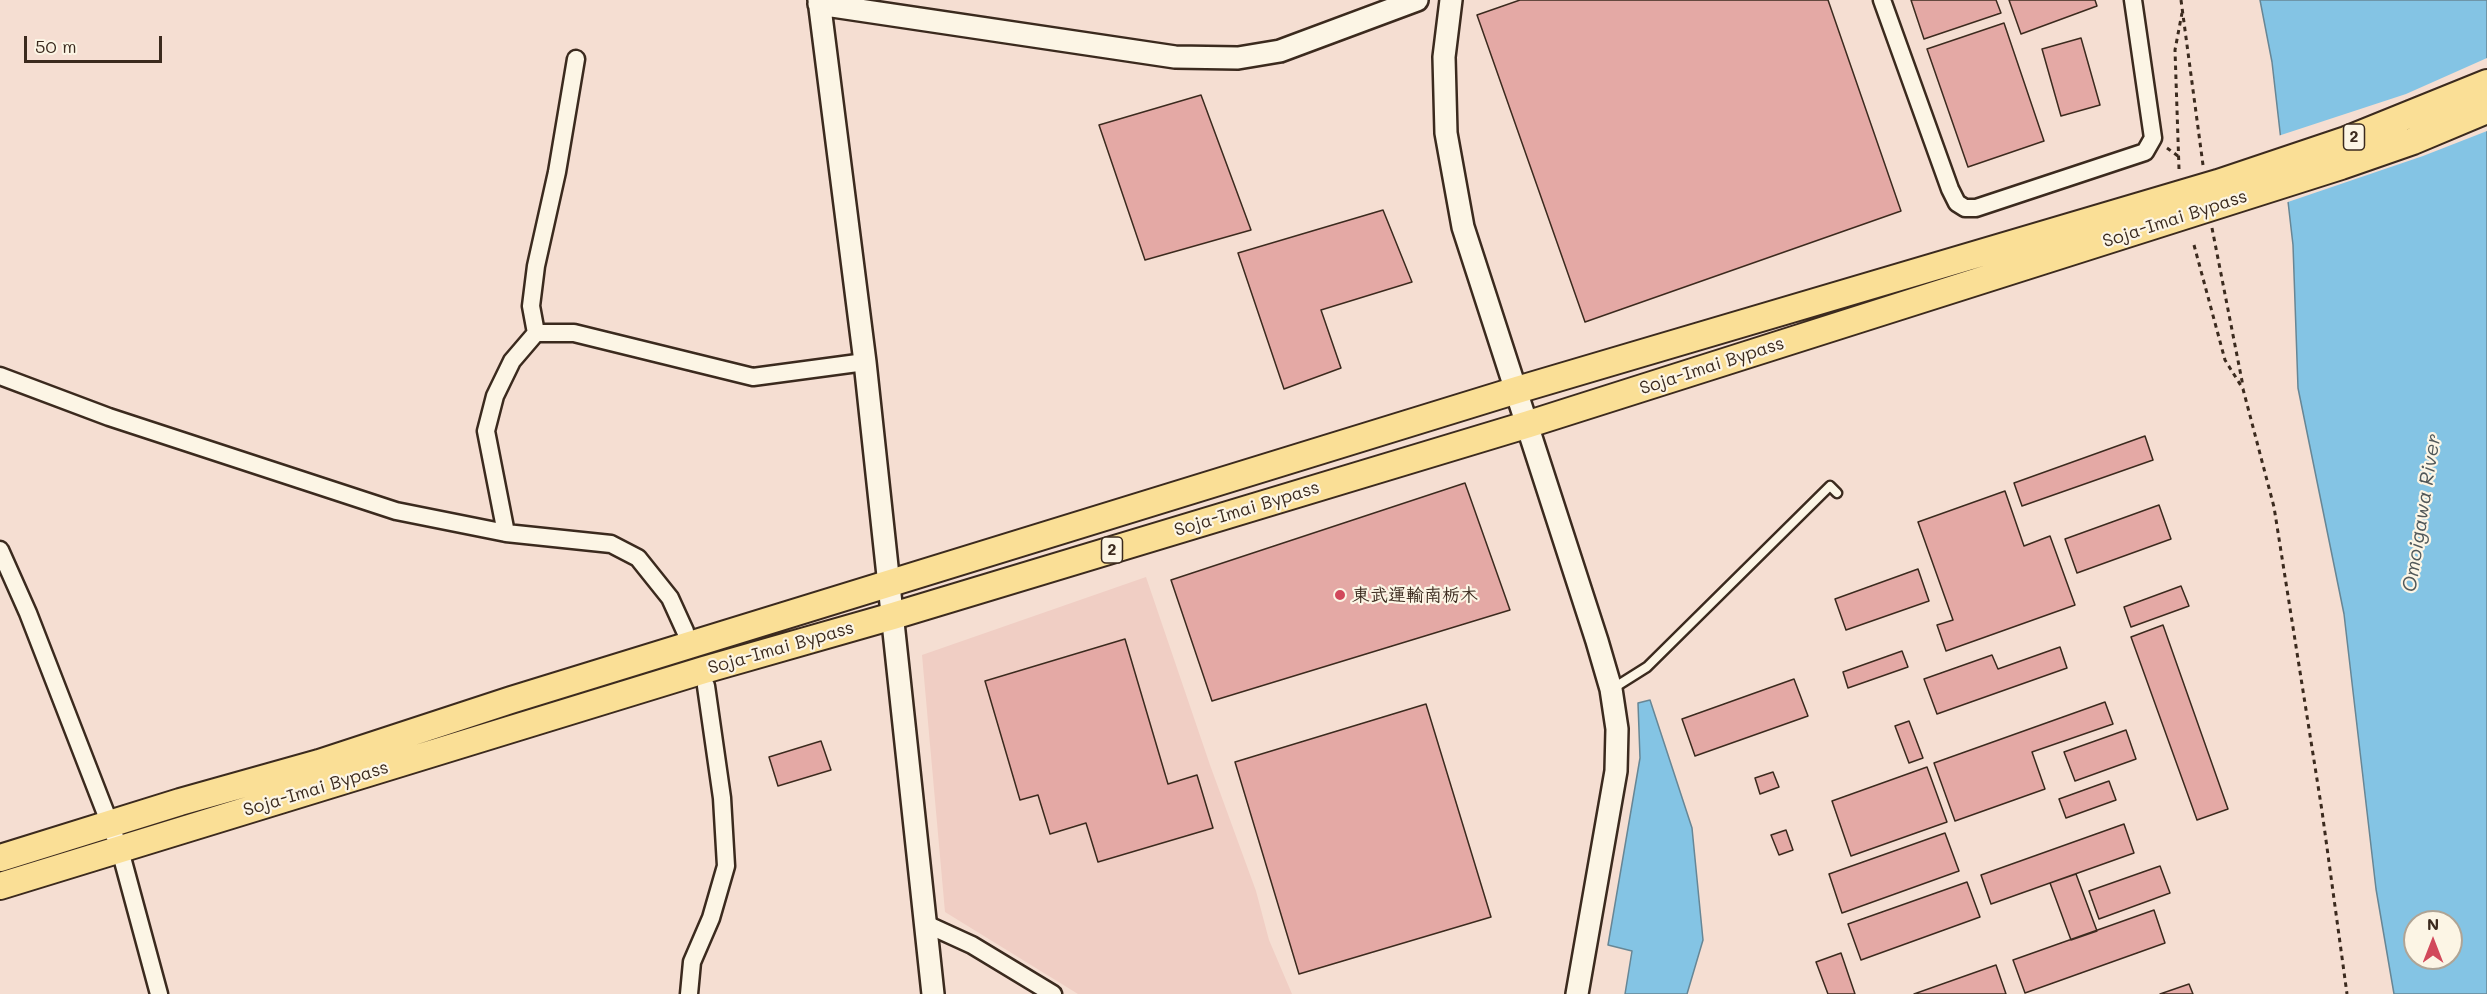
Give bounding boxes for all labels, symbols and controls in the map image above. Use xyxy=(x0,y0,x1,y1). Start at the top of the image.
scale bar xyxy=(27,24,165,62)
text: 50 m xyxy=(35,34,77,58)
road number: 2 xyxy=(2344,124,2364,150)
street label: Soja-Imai Bypass xyxy=(2100,185,2250,253)
street label: Soja-Imai Bypass xyxy=(1637,332,1787,400)
water label: Omoigawa River xyxy=(2398,432,2446,594)
street label: Soja-Imai Bypass xyxy=(1172,477,1322,541)
road number: 2 xyxy=(1102,537,1122,563)
place label: 東武運輸南栃木 xyxy=(1352,584,1478,606)
marker: 東武運輸南栃木 xyxy=(1333,588,1347,602)
street label: Soja-Imai Bypass xyxy=(706,617,856,679)
street label: Soja-Imai Bypass xyxy=(241,757,391,821)
north arrow xyxy=(2403,910,2463,970)
text: N xyxy=(2427,913,2439,934)

